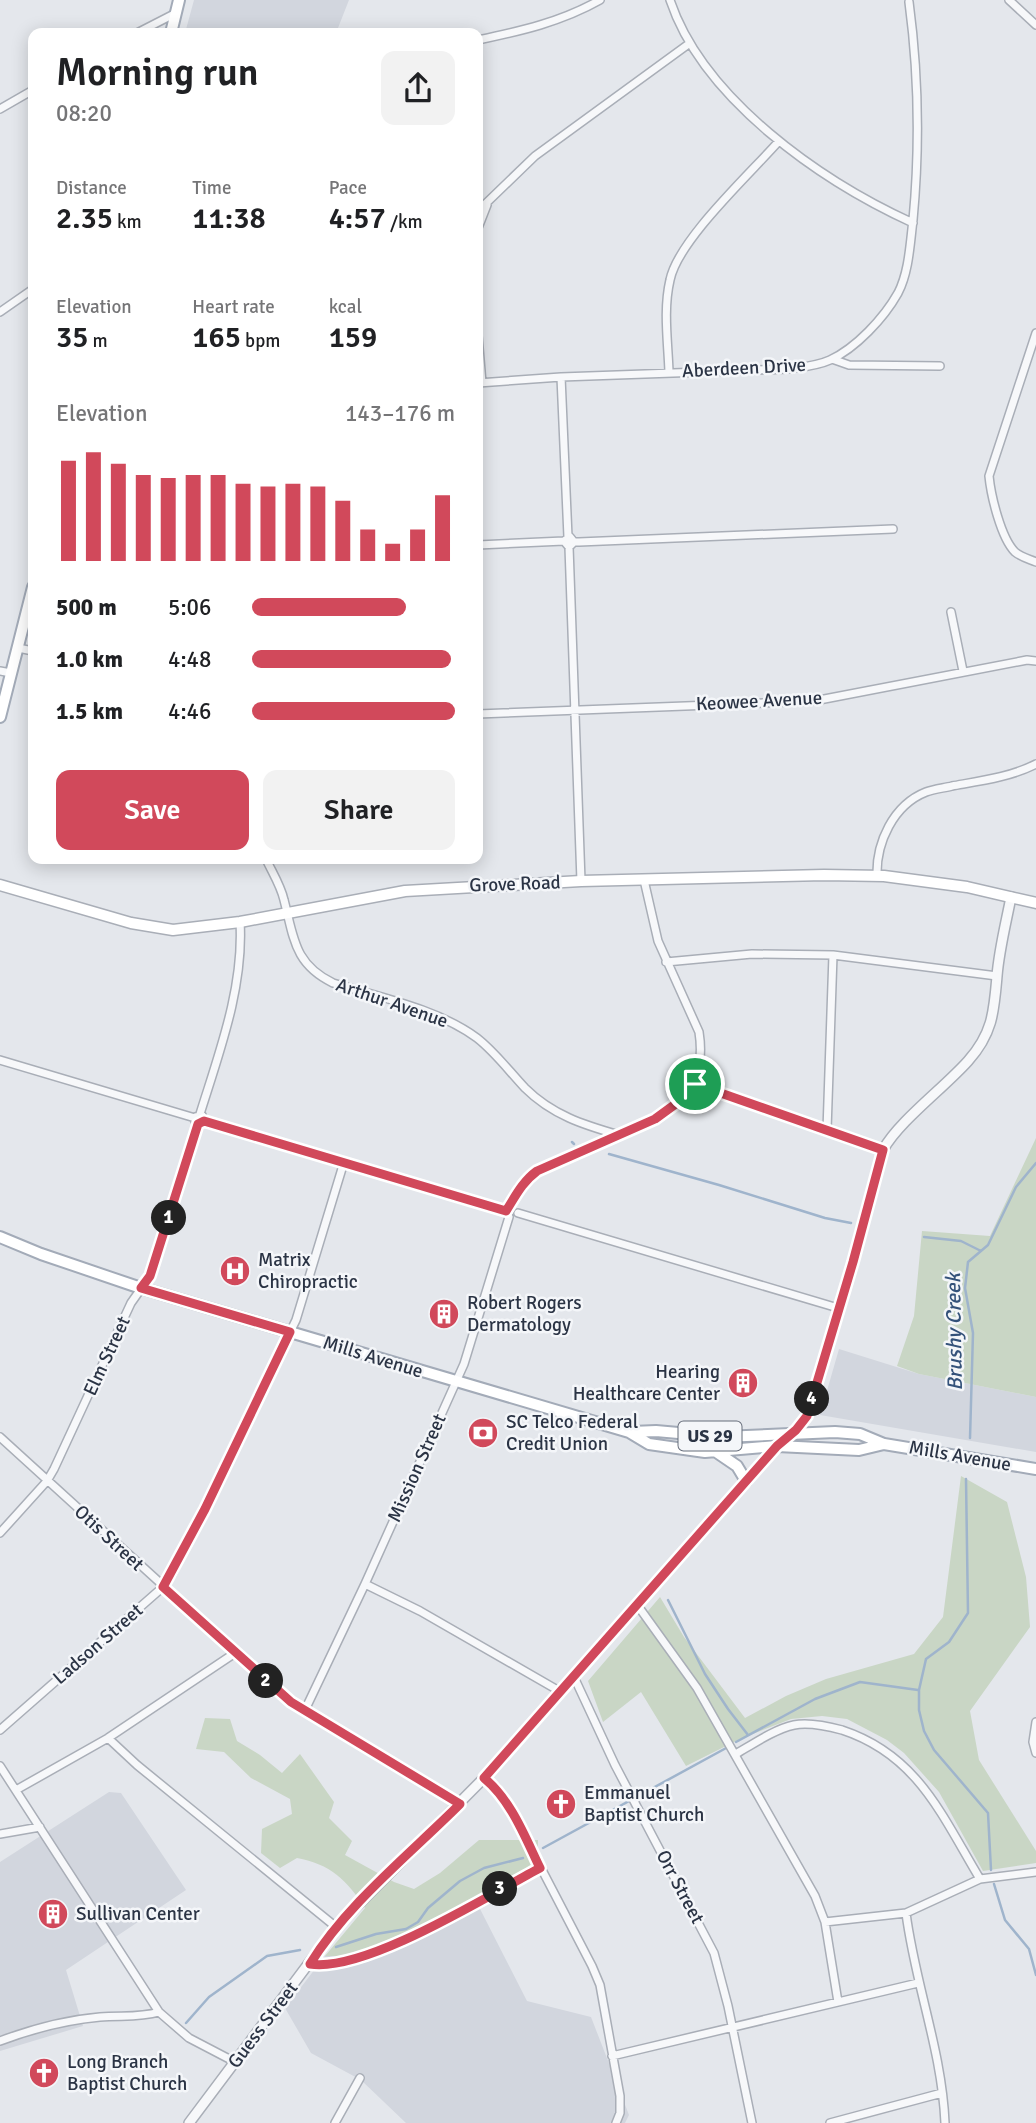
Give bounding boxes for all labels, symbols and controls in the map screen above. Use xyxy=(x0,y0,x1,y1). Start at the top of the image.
text: Morning run xyxy=(56,49,259,96)
button: share xyxy=(381,51,455,125)
text: 08:20 xyxy=(56,99,112,128)
text: Distance xyxy=(56,176,127,200)
text: Time xyxy=(192,176,231,200)
text: Pace xyxy=(329,176,367,200)
text: 2.35 xyxy=(56,200,113,237)
text: 11:38 xyxy=(192,200,266,237)
text: 4:57 xyxy=(329,200,386,237)
text: km xyxy=(113,210,142,234)
text: /km xyxy=(386,210,423,234)
text: Elevation xyxy=(56,295,132,319)
text: Heart rate xyxy=(192,295,275,319)
text: kcal xyxy=(329,295,362,319)
text: 35 xyxy=(56,319,88,356)
text: 165 xyxy=(192,319,241,356)
text: 159 xyxy=(329,319,377,356)
text: m xyxy=(88,329,108,353)
text: bpm xyxy=(241,329,280,353)
street label: Aberdeen Drive xyxy=(681,353,807,383)
text: Elevation xyxy=(56,399,148,428)
text: 143–176 m xyxy=(345,399,455,428)
text: 500 m xyxy=(56,593,117,622)
text: 5:06 xyxy=(168,593,211,622)
text: 1.0 km xyxy=(56,645,123,674)
text: 4:48 xyxy=(168,645,211,674)
street label: Keowee Avenue xyxy=(695,686,823,716)
text: 1.5 km xyxy=(56,697,123,726)
text: 4:46 xyxy=(168,697,211,726)
button: Save xyxy=(56,770,249,850)
button: Share xyxy=(263,770,455,850)
street label: Grove Road xyxy=(469,870,561,898)
street label: Arthur Avenue xyxy=(333,973,451,1033)
pin xyxy=(665,1054,725,1114)
icon: arrive xyxy=(676,1065,714,1103)
pin: 1 xyxy=(152,1200,186,1236)
text: 1 xyxy=(163,1205,174,1229)
place label: Matrix Chiropractic xyxy=(258,1248,358,1294)
hospital icon: Matrix Chiropractic xyxy=(218,1254,252,1288)
water label: Brushy Creek xyxy=(940,1270,968,1391)
place label: Robert Rogers Dermatology xyxy=(467,1291,582,1337)
building icon: Robert Rogers Dermatology xyxy=(427,1297,461,1331)
street label: Elm Street xyxy=(78,1312,136,1400)
street label: Mills Avenue xyxy=(320,1330,426,1384)
place label: Hearing Healthcare Center xyxy=(573,1360,720,1406)
building icon: Hearing Healthcare Center xyxy=(726,1366,760,1400)
pin: 4 xyxy=(794,1382,830,1416)
text: 4 xyxy=(806,1386,817,1410)
street label: Mission Street xyxy=(382,1410,452,1526)
place label: SC Telco Federal Credit Union xyxy=(506,1410,638,1456)
bank icon: SC Telco Federal Credit Union xyxy=(466,1416,500,1450)
road number: US 29 xyxy=(678,1422,742,1450)
street label: Mills Avenue xyxy=(907,1435,1013,1477)
street label: Otis Street xyxy=(69,1500,149,1576)
street label: Ladson Street xyxy=(48,1598,148,1690)
pin: 2 xyxy=(248,1664,284,1698)
text: 2 xyxy=(260,1668,271,1692)
place label: Emmanuel Baptist Church xyxy=(584,1781,704,1827)
church icon: Emmanuel Baptist Church xyxy=(544,1787,578,1821)
street label: Orr Street xyxy=(651,1846,710,1928)
pin: 3 xyxy=(482,1871,518,1906)
text: 3 xyxy=(494,1876,505,1900)
building icon: Sullivan Center xyxy=(36,1897,70,1931)
place label: Sullivan Center xyxy=(76,1902,200,1926)
street label: Guess Street xyxy=(223,1977,304,2073)
place label: Long Branch Baptist Church xyxy=(67,2050,187,2096)
church icon: Long Branch Baptist Church xyxy=(27,2056,61,2090)

